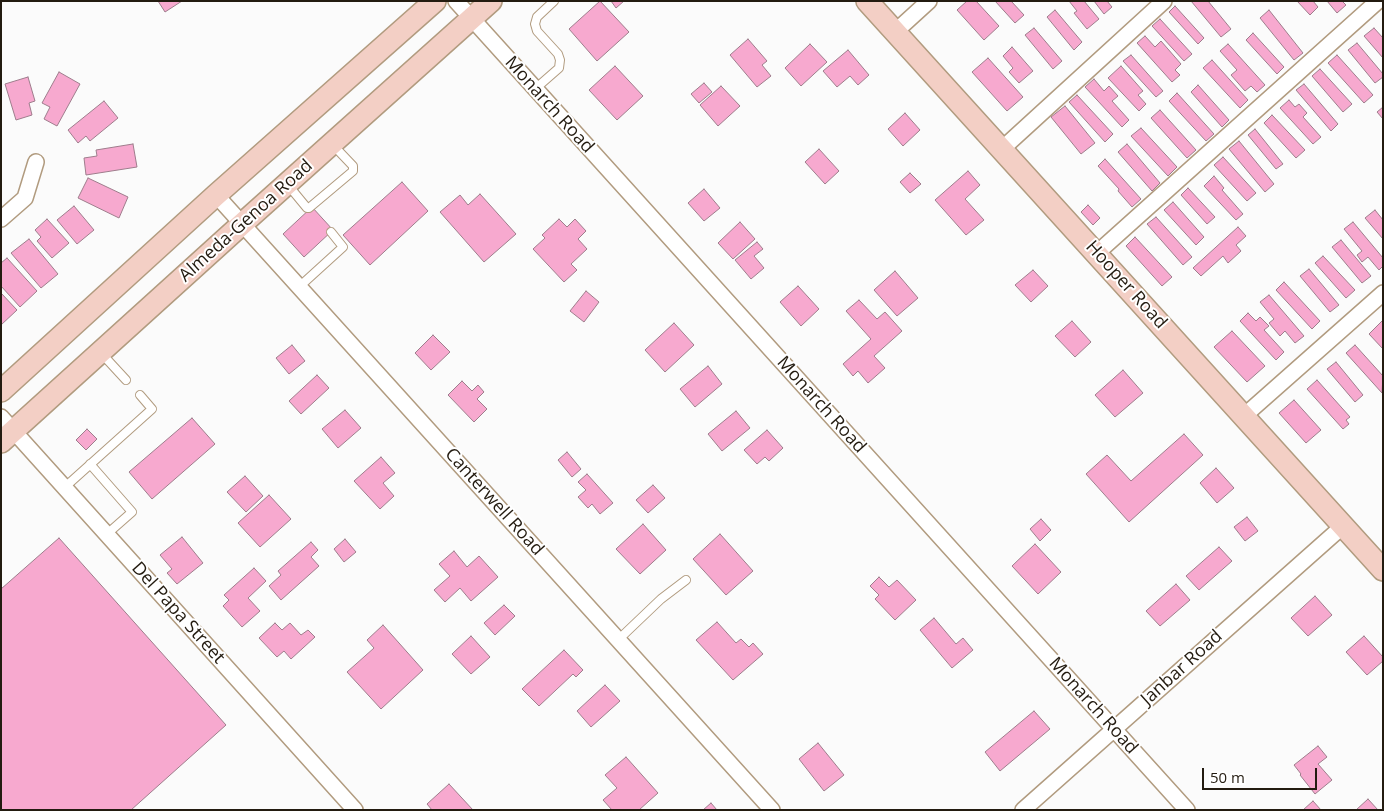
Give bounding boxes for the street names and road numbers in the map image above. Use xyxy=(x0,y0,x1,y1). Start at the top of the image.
street label: Monarch Road xyxy=(500,52,598,158)
street label: Almeda-Genoa Road xyxy=(175,155,317,287)
street label: Hooper Road xyxy=(1081,237,1171,333)
street label: Monarch Road xyxy=(772,352,870,458)
street label: Canterwell Road xyxy=(440,444,548,560)
street label: Del Papa Street xyxy=(127,558,229,668)
street label: Janbar Road xyxy=(1137,626,1227,710)
street label: Monarch Road xyxy=(1044,653,1142,759)

